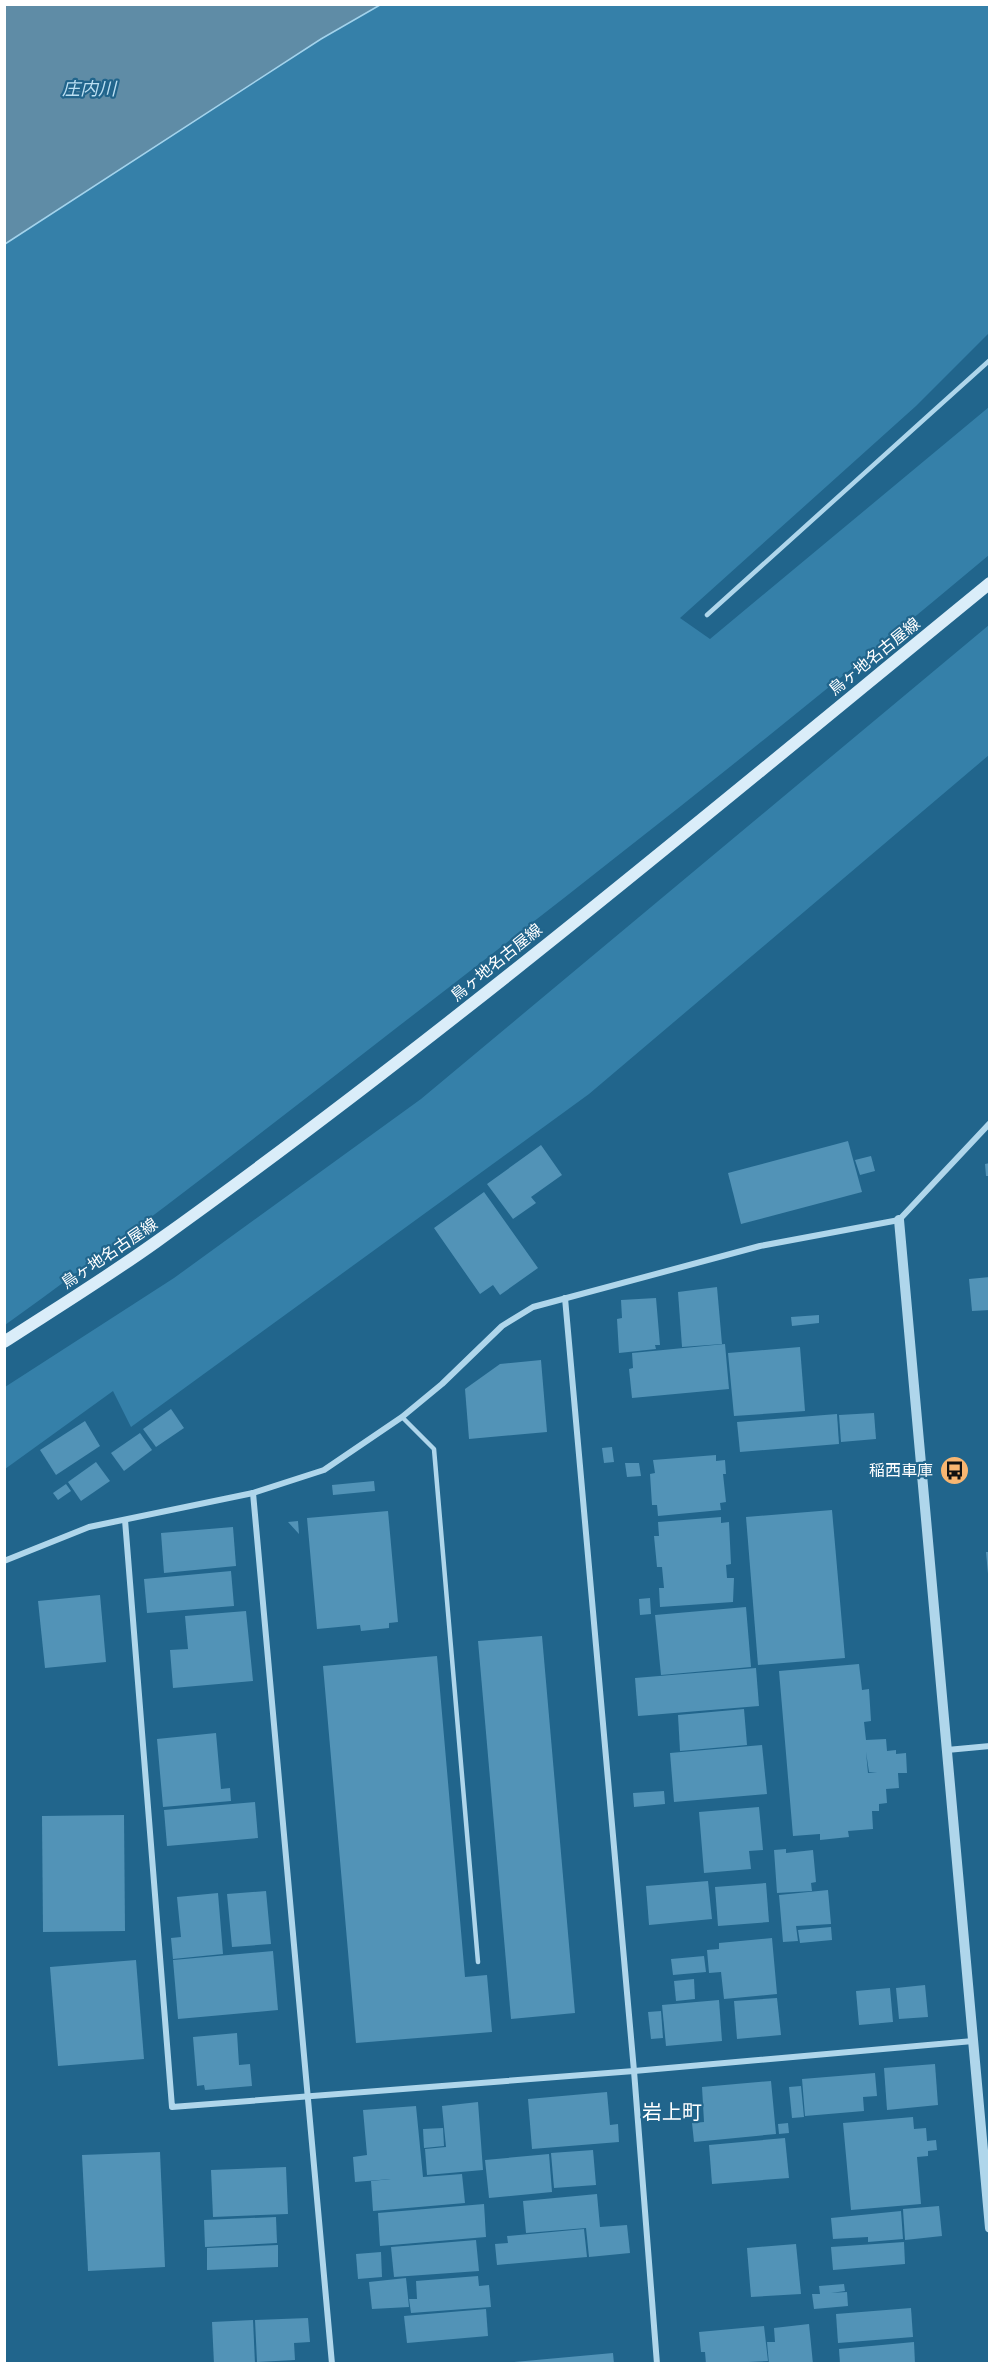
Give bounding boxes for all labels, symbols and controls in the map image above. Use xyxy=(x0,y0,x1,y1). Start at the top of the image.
water label: 庄内川 xyxy=(62,77,118,102)
street label: 鳥ヶ地名古屋線 xyxy=(824,613,925,701)
street label: 鳥ヶ地名古屋線 xyxy=(446,919,547,1007)
street label: 鳥ヶ地名古屋線 xyxy=(57,1213,162,1294)
bus stop icon: 稲西車庫 xyxy=(938,1454,970,1486)
place label: 稲西車庫 xyxy=(869,1460,933,1482)
district label: 岩上町 xyxy=(642,2099,702,2127)

